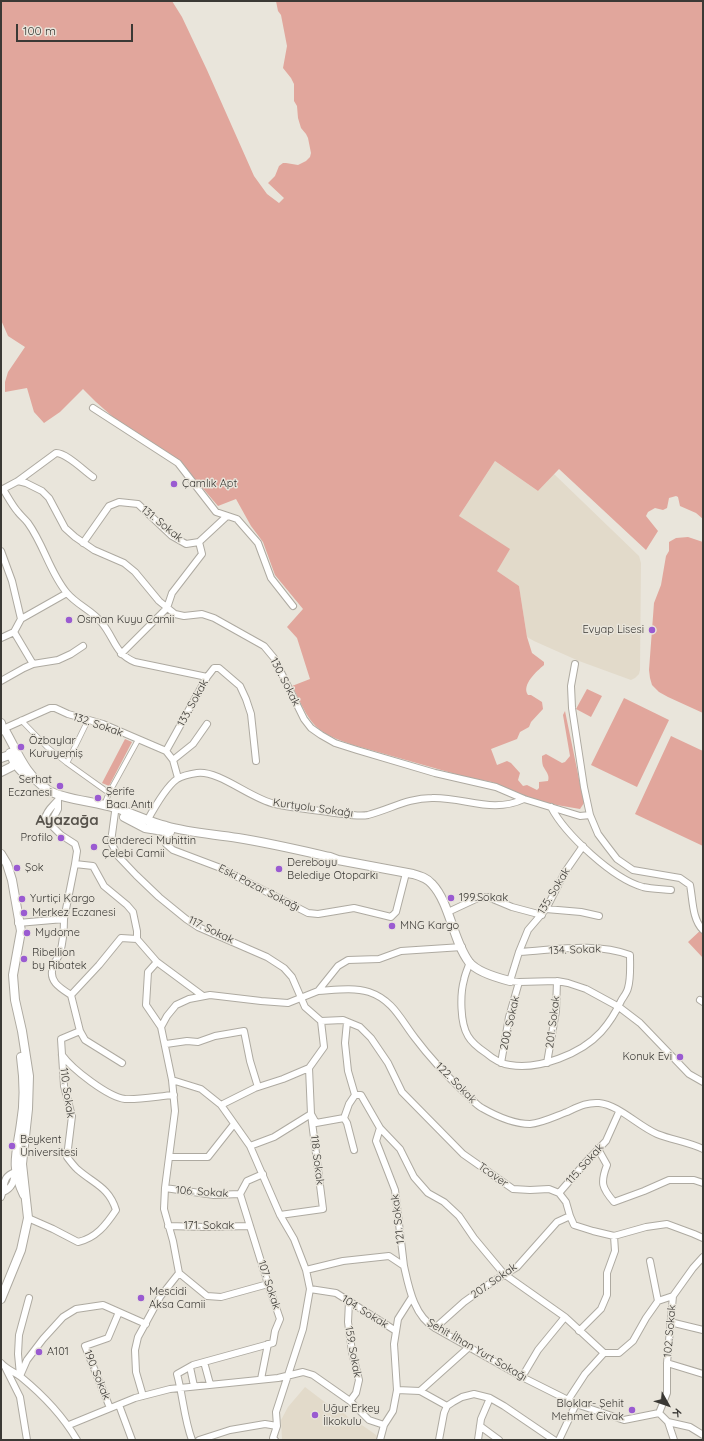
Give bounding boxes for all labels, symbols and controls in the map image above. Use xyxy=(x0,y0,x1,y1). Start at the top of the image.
scale bar xyxy=(18,16,135,42)
text: 100 m xyxy=(23,23,56,38)
place label: Çamlık Apt xyxy=(182,477,237,491)
marker: Çamlık Apt xyxy=(169,479,179,489)
street label: 131. Sokak xyxy=(138,503,186,545)
place label: Osman Kuyu Camii xyxy=(77,613,174,627)
marker: Osman Kuyu Camii xyxy=(64,615,74,625)
place label: Evyap Lisesi xyxy=(582,623,644,637)
marker: Evyap Lisesi xyxy=(647,625,657,635)
street label: 130. Sokak xyxy=(267,656,303,708)
street label: 133. Sokak xyxy=(175,677,211,729)
street label: 132. Sokak xyxy=(71,710,125,740)
place label: Özbaylar Kuruyemiş xyxy=(29,734,83,760)
marker: Özbaylar Kuruyemiş xyxy=(16,742,26,752)
place label: Serhat Eczanesi xyxy=(8,773,52,799)
marker: Serhat Eczanesi xyxy=(55,781,65,791)
place label: Şerife Bacı Anıtı xyxy=(106,785,153,811)
marker: Şerife Bacı Anıtı xyxy=(93,793,103,803)
street label: Kurtyolu Sokağı xyxy=(272,796,354,820)
district label: Ayazağa xyxy=(35,811,99,829)
place label: Profilo xyxy=(20,831,53,845)
marker: Profilo xyxy=(56,833,66,843)
place label: Cendereci Muhittin Çelebi Camii xyxy=(102,834,196,860)
marker: Cendereci Muhittin Çelebi Camii xyxy=(89,842,99,852)
place label: Dereboyu Belediye Otoparkı xyxy=(287,856,378,882)
place label: Şok xyxy=(25,861,44,875)
street label: Eski Pazar Sokağı xyxy=(216,862,302,914)
marker: Şok xyxy=(12,863,22,873)
marker: Dereboyu Belediye Otoparkı xyxy=(274,864,284,874)
street label: 135. Sokak xyxy=(535,865,573,917)
place label: 199.Sokak xyxy=(459,891,508,905)
place label: Yurtiçi Kargo xyxy=(30,892,95,906)
marker: 199.Sokak xyxy=(446,893,456,903)
marker: Yurtiçi Kargo xyxy=(17,894,27,904)
place label: Merkez Eczanesi xyxy=(32,906,116,920)
marker: Merkez Eczanesi xyxy=(19,908,29,918)
street label: 117. Sokak xyxy=(186,913,236,947)
place label: MNG Kargo xyxy=(400,919,459,933)
marker: MNG Kargo xyxy=(387,921,397,931)
place label: Mydome xyxy=(35,926,80,940)
marker: Mydome xyxy=(22,928,32,938)
street label: 134. Sokak xyxy=(549,942,601,958)
place label: Ribellion by Ribatek xyxy=(32,946,87,972)
marker: Ribellion by Ribatek xyxy=(19,954,29,964)
street label: 200. Sokak xyxy=(497,995,523,1051)
street label: 201. Sokak xyxy=(543,995,563,1049)
place label: Konuk Evi xyxy=(622,1050,672,1064)
marker: Konuk Evi xyxy=(675,1052,685,1062)
street label: 122. Sokak xyxy=(433,1060,479,1106)
street label: 110. Sokak xyxy=(57,1067,77,1119)
place label: Beykent Üniversitesi xyxy=(20,1133,78,1159)
street label: 118. Sokak xyxy=(307,1134,327,1186)
marker: Beykent Üniversitesi xyxy=(7,1141,17,1151)
street label: 115. Sokak xyxy=(563,1141,607,1187)
street label: Tcover xyxy=(475,1160,511,1190)
street label: 106. Sokak xyxy=(175,1184,229,1200)
street label: 121. Sokak xyxy=(388,1193,408,1245)
street label: 171. Sokak xyxy=(184,1219,234,1233)
street label: 107. Sokak xyxy=(255,1259,283,1311)
street label: 207. Sokak xyxy=(468,1260,520,1302)
place label: Mescidi Aksa Camii xyxy=(149,1285,205,1311)
street label: 104. Sokak xyxy=(339,1292,391,1332)
marker: Mescidi Aksa Camii xyxy=(136,1293,146,1303)
street label: 102. Sokak xyxy=(661,1304,679,1358)
street label: Şehit İlhan Yurt Sokağı xyxy=(425,1316,529,1384)
street label: 159. Sokak xyxy=(342,1325,364,1379)
place label: A101 xyxy=(47,1345,69,1359)
marker: A101 xyxy=(34,1347,44,1357)
street label: 190. Sokak xyxy=(81,1348,113,1402)
north arrow xyxy=(648,1385,688,1425)
place label: Bloklar- Şehit Mehmet Civak xyxy=(552,1397,624,1423)
place label: Uğur Erkey İlkokulu xyxy=(323,1402,380,1428)
marker: Bloklar- Şehit Mehmet Civak xyxy=(627,1405,637,1415)
text: K xyxy=(670,1405,685,1420)
marker: Uğur Erkey İlkokulu xyxy=(310,1410,320,1420)

